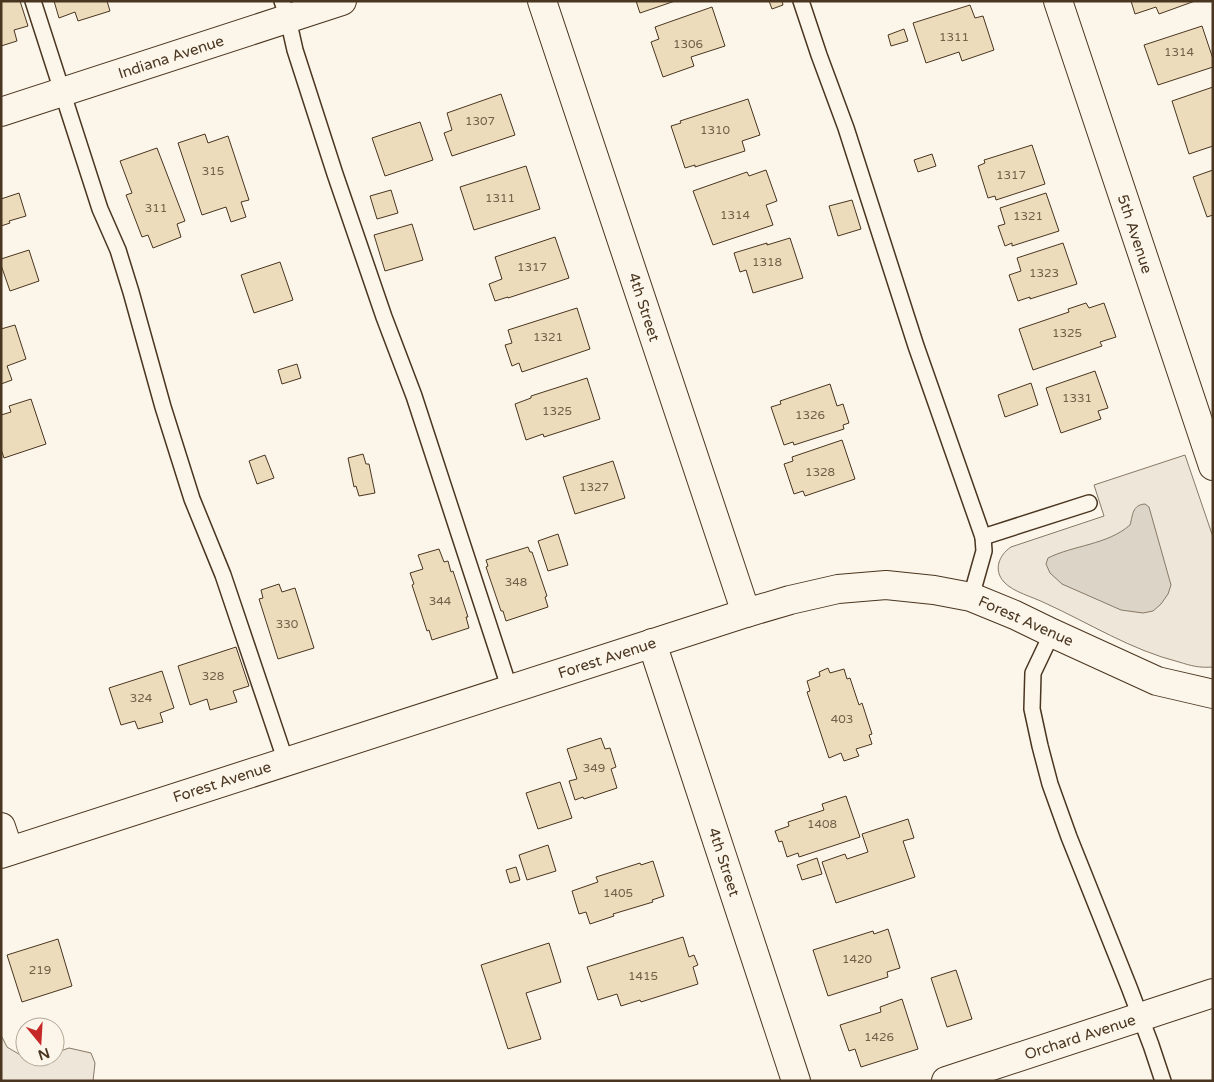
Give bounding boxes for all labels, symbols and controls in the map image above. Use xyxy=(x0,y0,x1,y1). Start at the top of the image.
house number: 1311 xyxy=(939,30,969,44)
street label: Indiana Avenue xyxy=(116,31,226,83)
house number: 1306 xyxy=(673,37,703,51)
house number: 1314 xyxy=(1164,45,1195,59)
house number: 1307 xyxy=(465,114,495,128)
house number: 1310 xyxy=(700,123,731,137)
house number: 315 xyxy=(202,164,224,178)
house number: 1317 xyxy=(996,168,1026,182)
house number: 1311 xyxy=(485,191,515,205)
street label: 5th Avenue xyxy=(1114,192,1156,276)
house number: 311 xyxy=(145,201,167,215)
house number: 1314 xyxy=(720,208,751,222)
house number: 1321 xyxy=(1013,209,1043,223)
house number: 1318 xyxy=(752,255,782,269)
house number: 1317 xyxy=(517,260,547,274)
house number: 1323 xyxy=(1029,266,1059,280)
street label: 4th Street xyxy=(624,270,664,344)
house number: 1325 xyxy=(1052,326,1082,340)
house number: 1321 xyxy=(533,330,563,344)
house number: 1331 xyxy=(1062,391,1092,405)
house number: 1325 xyxy=(542,404,572,418)
house number: 1326 xyxy=(795,408,825,422)
house number: 1328 xyxy=(805,465,835,479)
house number: 1327 xyxy=(579,480,609,494)
house number: 348 xyxy=(505,575,527,589)
street label: Forest Avenue xyxy=(976,592,1076,650)
house number: 344 xyxy=(429,594,452,608)
house number: 330 xyxy=(276,617,299,631)
street label: Forest Avenue xyxy=(556,634,658,682)
house number: 328 xyxy=(202,669,224,683)
house number: 324 xyxy=(130,691,153,705)
house number: 403 xyxy=(831,712,853,726)
street label: Forest Avenue xyxy=(171,758,273,806)
house number: 349 xyxy=(583,761,605,775)
house number: 1408 xyxy=(807,817,837,831)
street label: 4th Street xyxy=(704,825,744,899)
house number: 1405 xyxy=(603,886,633,900)
house number: 1420 xyxy=(842,952,873,966)
house number: 219 xyxy=(29,963,51,977)
house number: 1415 xyxy=(628,969,658,983)
street label: Orchard Avenue xyxy=(1022,1011,1138,1063)
north arrow xyxy=(15,1017,65,1067)
house number: 1426 xyxy=(864,1030,894,1044)
text: N xyxy=(36,1044,52,1064)

